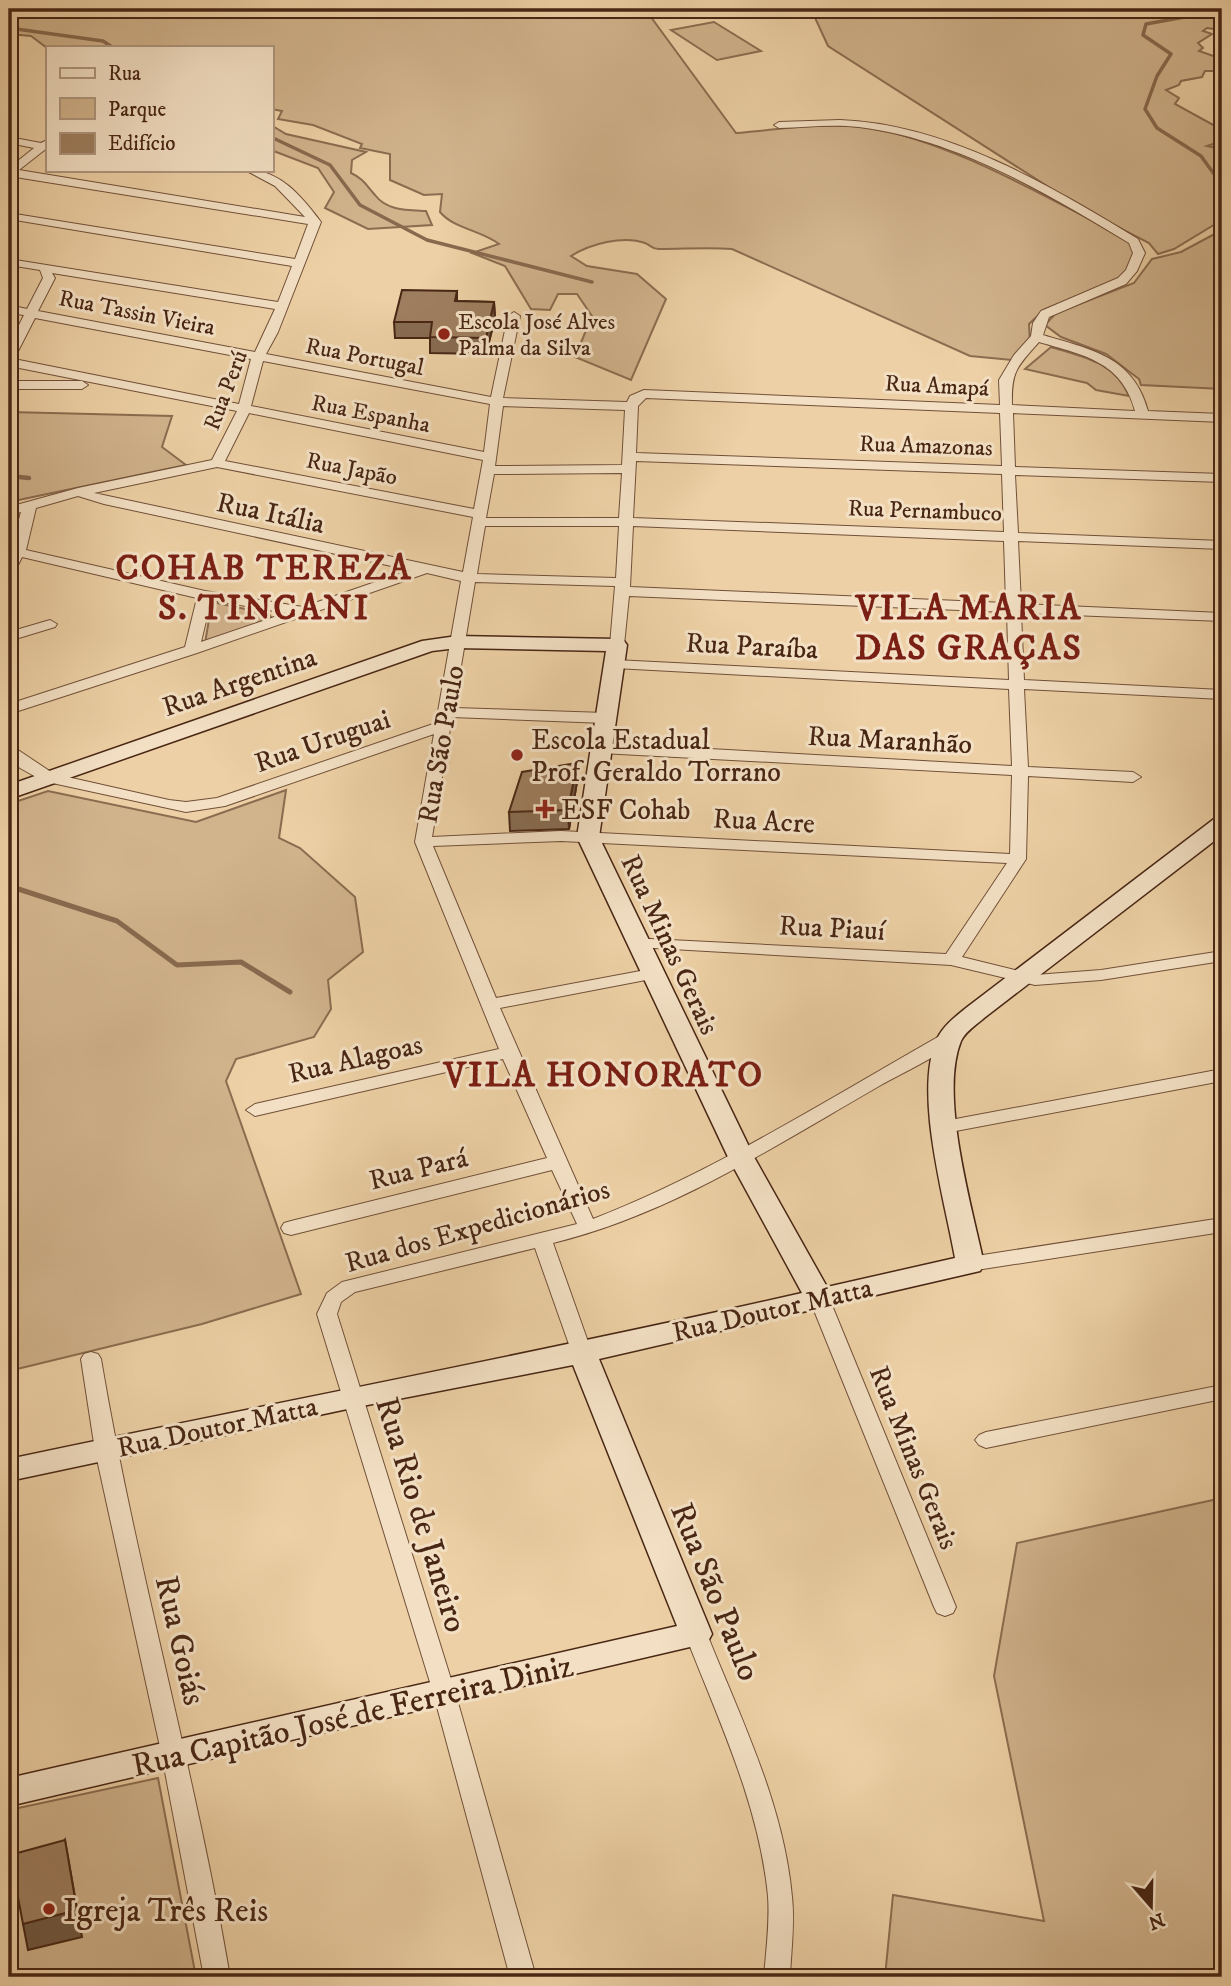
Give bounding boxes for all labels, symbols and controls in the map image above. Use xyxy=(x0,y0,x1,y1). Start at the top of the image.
legend xyxy=(46,46,273,172)
text: Rua xyxy=(108,61,141,87)
text: Parque xyxy=(108,97,166,123)
text: Edifício xyxy=(108,131,176,157)
street label: Rua Tassin Vieira xyxy=(56,284,218,343)
place label: Escola José Alves Palma da Silva xyxy=(458,308,616,363)
marker: Escola José Alves Palma da Silva xyxy=(436,326,452,342)
street label: Rua Portugal xyxy=(303,332,426,383)
street label: Rua Perú xyxy=(198,346,255,435)
street label: Rua Amapá xyxy=(884,369,990,404)
street label: Rua Espanha xyxy=(309,389,433,440)
street label: Rua Amazonas xyxy=(859,430,993,463)
street label: Rua Japão xyxy=(304,446,400,492)
street label: Rua Itália xyxy=(213,485,328,542)
street label: Rua Pernambuco xyxy=(847,494,1003,529)
district label: COHAB TEREZA S. TINCANI xyxy=(115,547,413,631)
district label: VILA MARIA DAS GRAÇAS xyxy=(854,587,1083,671)
street label: Rua Paraíba xyxy=(685,626,819,667)
street label: Rua Argentina xyxy=(158,640,321,725)
street label: Rua São Paulo xyxy=(410,663,473,826)
street label: Rua Uruguai xyxy=(250,702,395,781)
street label: Rua Maranhão xyxy=(807,719,973,762)
place label: Escola Estadual Prof. Geraldo Torrano xyxy=(531,723,781,790)
marker: Escola Estadual Prof. Geraldo Torrano xyxy=(509,747,525,763)
place label: ESF Cohab xyxy=(561,793,690,828)
marker: ESF Cohab xyxy=(535,799,555,819)
street label: Rua Acre xyxy=(712,801,816,842)
street label: Rua Minas Gerais xyxy=(613,849,727,1040)
street label: Rua Piauí xyxy=(778,908,888,949)
street label: Rua Alagoas xyxy=(285,1027,426,1092)
district label: VILA HONORATO xyxy=(442,1054,764,1098)
street label: Rua Pará xyxy=(365,1140,471,1199)
street label: Rua dos Expedicionários xyxy=(341,1172,614,1281)
street label: Rua Doutor Matta xyxy=(669,1270,876,1350)
street label: Rua Minas Gerais xyxy=(861,1361,966,1554)
street label: Rua Doutor Matta xyxy=(114,1389,321,1466)
street label: Rua Rio de Janeiro xyxy=(365,1392,476,1637)
street label: Rua São Paulo xyxy=(660,1497,769,1687)
street label: Rua Goiás xyxy=(145,1572,214,1709)
street label: Rua Capitão José de Ferreira Diniz xyxy=(128,1646,577,1787)
north arrow xyxy=(1116,1870,1186,1940)
place label: Igreja Três Reis xyxy=(63,1891,268,1932)
marker: Igreja Três Reis xyxy=(41,1901,57,1917)
text: N xyxy=(1145,1907,1168,1934)

